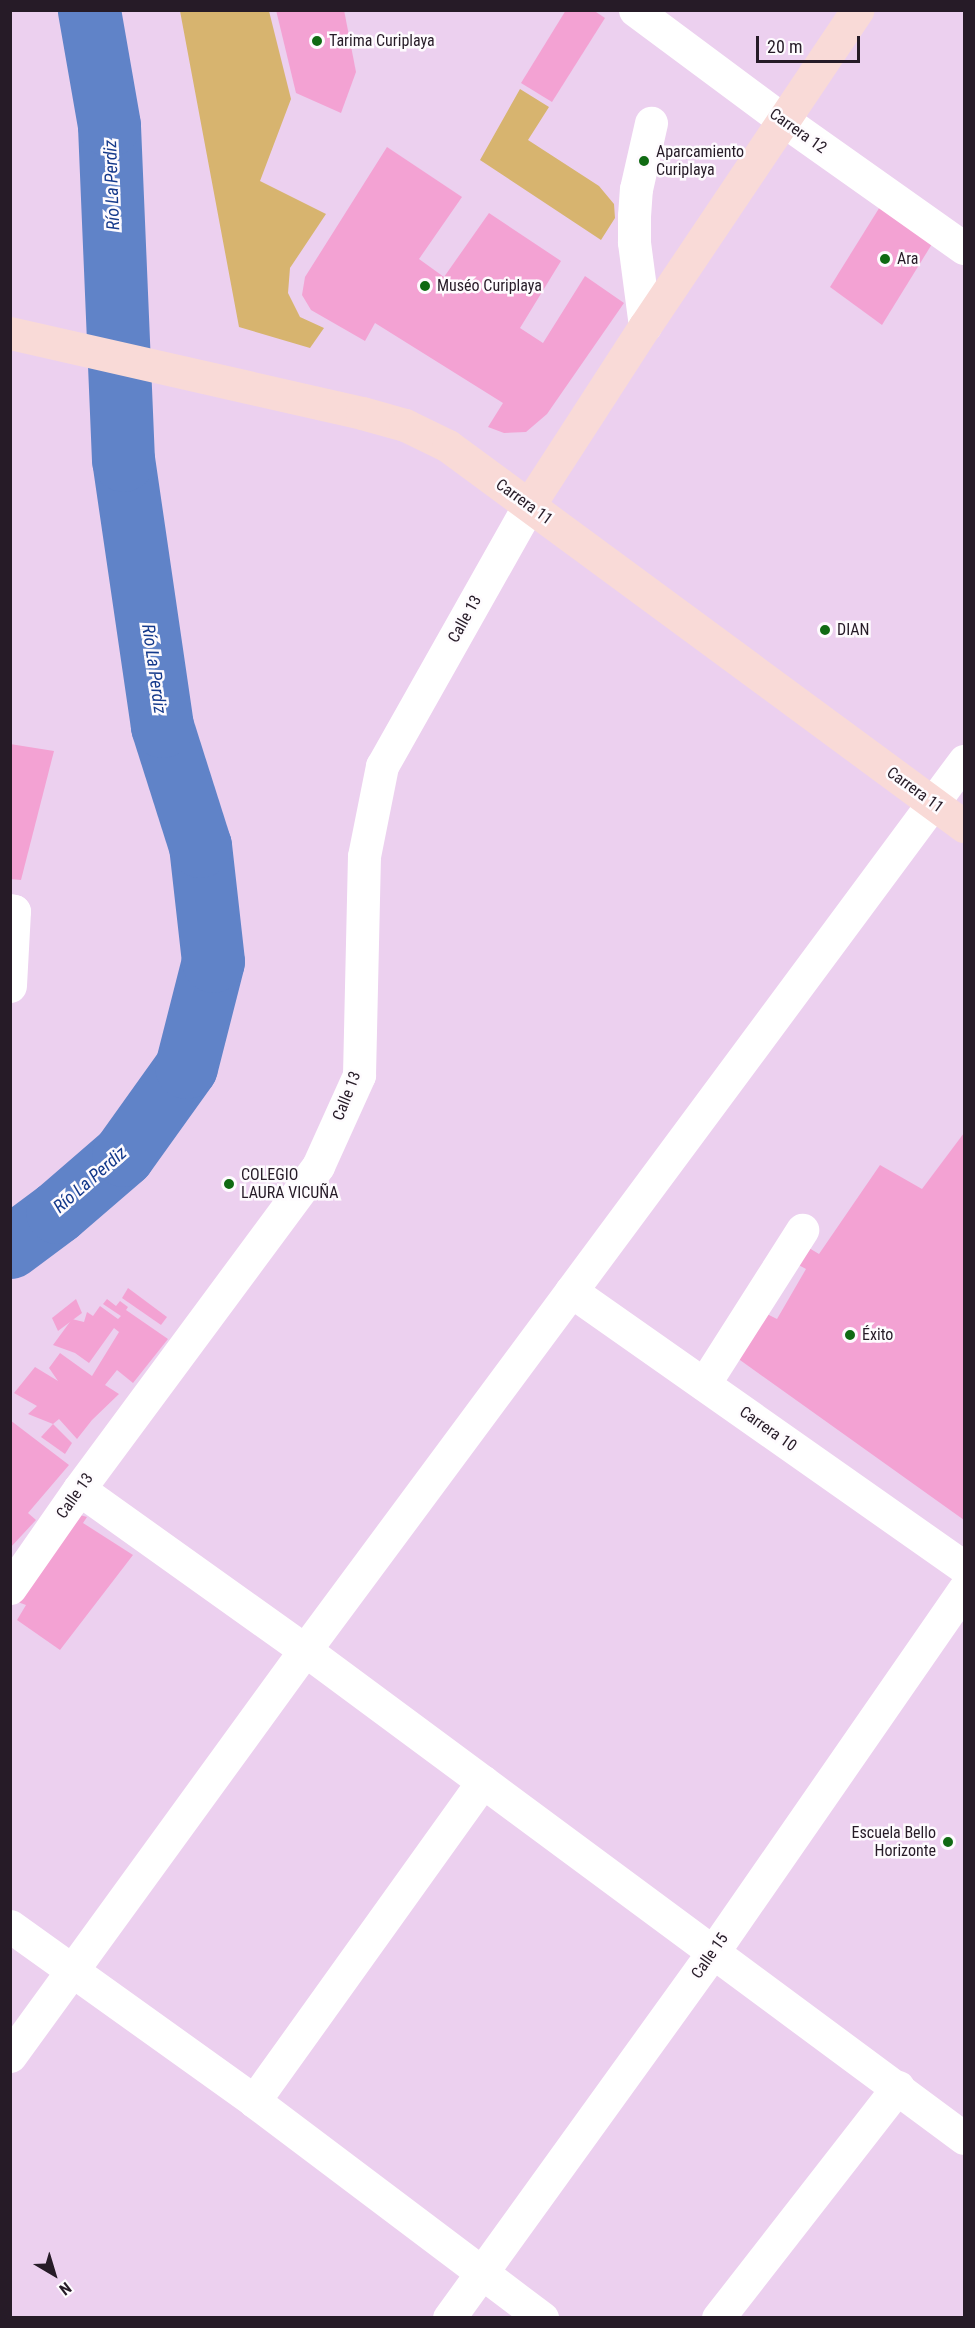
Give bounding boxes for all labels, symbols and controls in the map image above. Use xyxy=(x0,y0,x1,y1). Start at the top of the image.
scale bar xyxy=(759,24,862,62)
place label: Tarima Curiplaya xyxy=(329,31,435,51)
marker: Tarima Curiplaya xyxy=(310,34,324,48)
text: 20 m xyxy=(767,36,802,57)
street label: Carrera 12 xyxy=(766,104,830,158)
water label: Río La Perdiz xyxy=(100,140,124,230)
place label: Aparcamiento Curiplaya xyxy=(656,142,744,180)
marker: Aparcamiento Curiplaya xyxy=(637,154,651,168)
place label: Ara xyxy=(897,249,918,269)
marker: Ara xyxy=(878,252,892,266)
place label: Muséo Curiplaya xyxy=(437,276,542,296)
marker: Muséo Curiplaya xyxy=(418,279,432,293)
street label: Carrera 11 xyxy=(492,475,556,529)
street label: Calle 13 xyxy=(444,592,486,646)
place label: DIAN xyxy=(837,620,869,640)
water label: Río La Perdiz xyxy=(137,623,171,715)
marker: DIAN xyxy=(818,623,832,637)
street label: Carrera 11 xyxy=(883,763,947,817)
street label: Calle 13 xyxy=(329,1069,365,1123)
water label: Río La Perdiz xyxy=(49,1142,131,1218)
place label: COLEGIO LAURA VICUÑA xyxy=(241,1165,339,1203)
marker: COLEGIO LAURA VICUÑA xyxy=(222,1177,236,1191)
place label: Éxito xyxy=(862,1325,893,1345)
marker: Éxito xyxy=(843,1328,857,1342)
street label: Carrera 10 xyxy=(736,1402,800,1456)
street label: Calle 13 xyxy=(52,1470,98,1522)
place label: Escuela Bello Horizonte xyxy=(852,1823,936,1861)
marker: Escuela Bello Horizonte xyxy=(941,1835,955,1849)
street label: Calle 15 xyxy=(687,1930,733,1982)
north arrow xyxy=(24,2244,84,2304)
text: N xyxy=(56,2278,75,2299)

